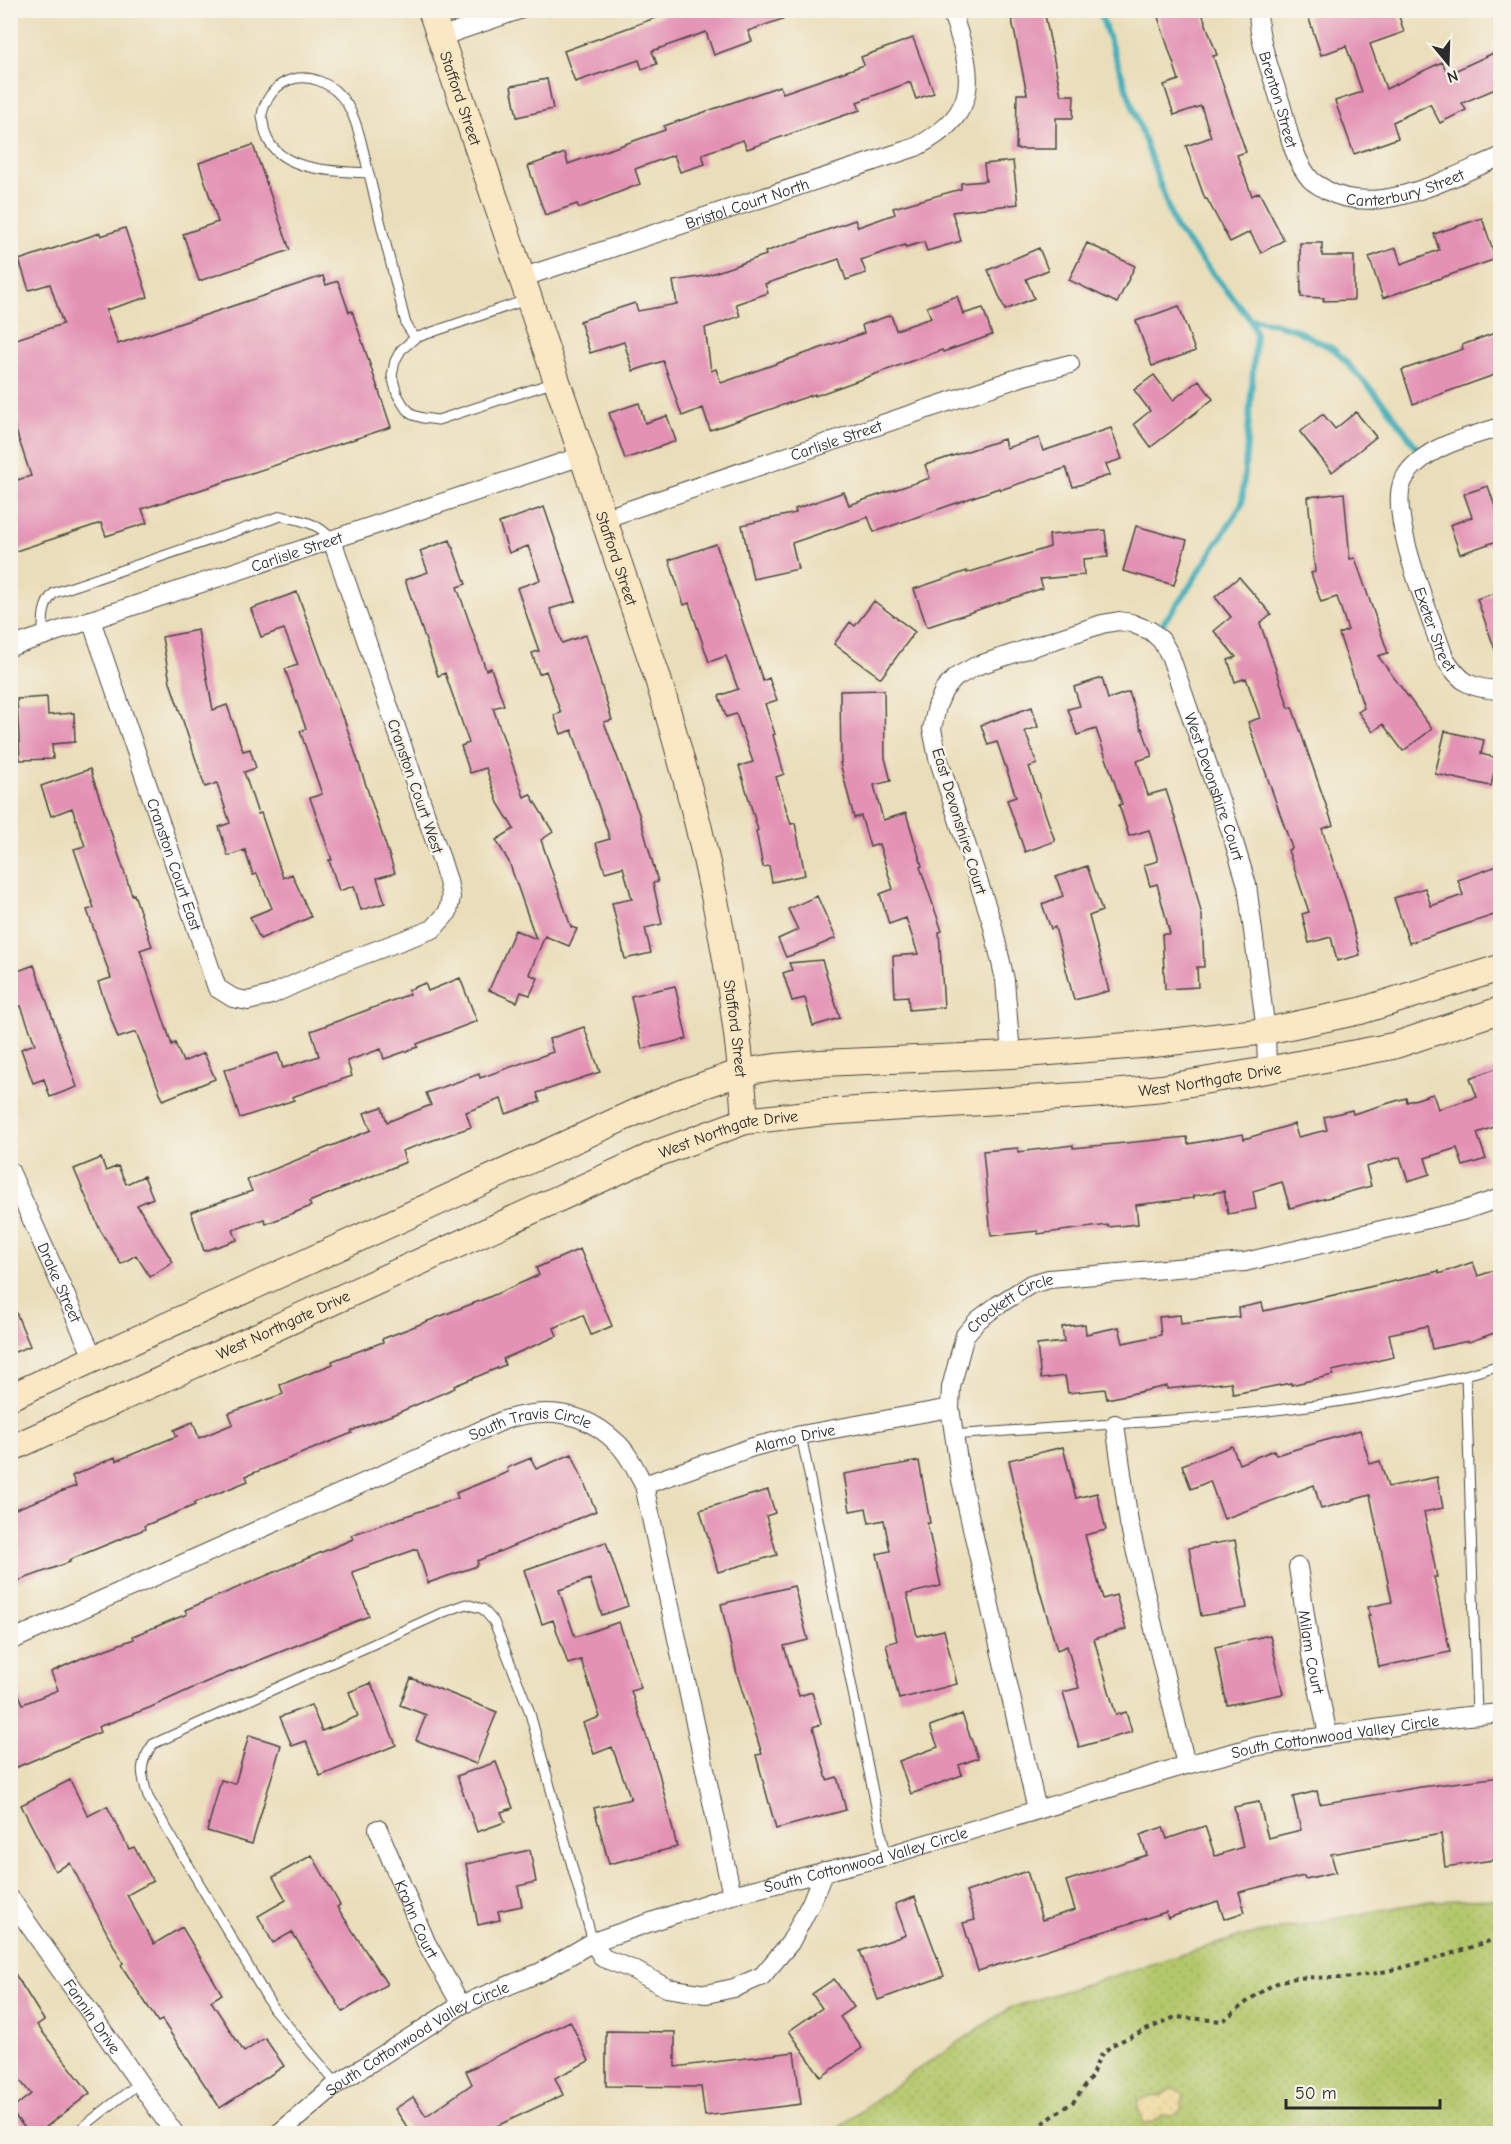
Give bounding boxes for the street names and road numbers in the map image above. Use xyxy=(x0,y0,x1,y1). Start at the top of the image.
street label: Stafford Street xyxy=(436,49,484,148)
street label: Brenton Street xyxy=(1255,49,1301,151)
street label: Canterbury Street xyxy=(1345,166,1467,210)
street label: Bristol Court North xyxy=(683,175,811,233)
street label: Carlisle Street xyxy=(788,417,885,465)
street label: Stafford Street xyxy=(592,509,641,608)
street label: Carlisle Street xyxy=(249,529,345,576)
street label: Exeter Street xyxy=(1410,585,1459,676)
street label: West Devonshire Court xyxy=(1181,710,1247,863)
street label: Cranston Court West xyxy=(384,717,447,856)
street label: East Devonshire Court xyxy=(928,746,990,897)
street label: Cranston Court East xyxy=(143,796,205,933)
street label: Stafford Street xyxy=(720,979,750,1079)
street label: West Northgate Drive xyxy=(1138,1059,1283,1100)
street label: West Northgate Drive xyxy=(656,1107,799,1162)
street label: Drake Street xyxy=(33,1240,85,1326)
street label: Crockett Circle xyxy=(963,1271,1054,1337)
street label: West Northgate Drive xyxy=(214,1287,353,1364)
street label: South Travis Circle xyxy=(466,1405,595,1445)
street label: Alamo Drive xyxy=(752,1421,837,1456)
street label: Milam Court xyxy=(1294,1609,1327,1696)
street label: South Cottonwood Valley Circle xyxy=(1229,1712,1440,1763)
street label: South Cottonwood Valley Circle xyxy=(762,1824,970,1897)
street label: Krohn Court xyxy=(391,1878,442,1962)
street label: Fannin Drive xyxy=(59,1976,124,2057)
street label: South Cottonwood Valley Circle xyxy=(322,1978,512,2100)

